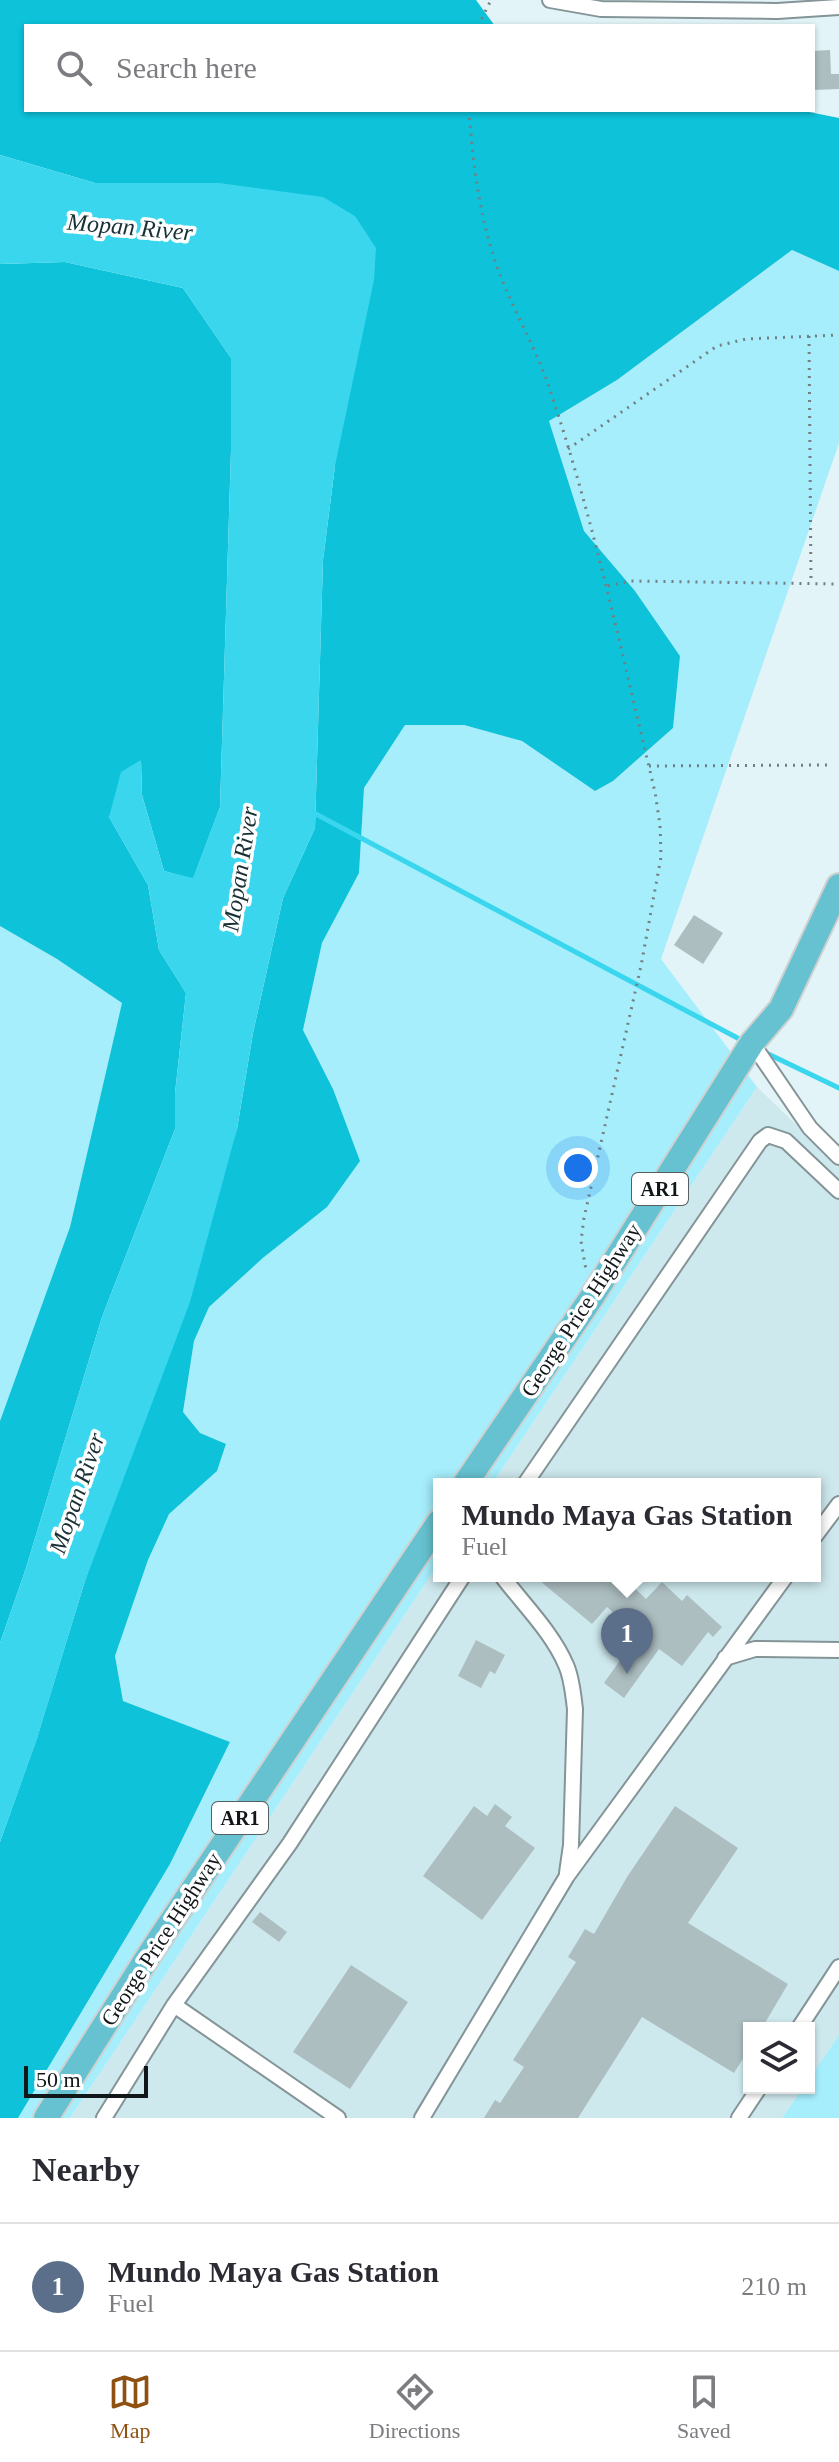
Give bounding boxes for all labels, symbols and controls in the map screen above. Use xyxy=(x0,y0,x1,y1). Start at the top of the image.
search box xyxy=(24,24,815,112)
icon: search xyxy=(52,46,96,90)
text: Search here xyxy=(116,51,257,84)
water label: Mopan River xyxy=(65,208,195,245)
water label: Mopan River xyxy=(217,804,263,934)
your location xyxy=(558,1148,598,1188)
road number: AR1 xyxy=(632,1173,688,1205)
street label: George Price Highway xyxy=(516,1219,646,1401)
water label: Mopan River xyxy=(44,1429,110,1558)
popup xyxy=(433,1478,821,1582)
text: Mundo Maya Gas Station xyxy=(462,1498,792,1531)
text: Fuel xyxy=(462,1532,508,1561)
pin: 1 xyxy=(601,1608,653,1674)
road number: AR1 xyxy=(212,1802,268,1834)
street label: George Price Highway xyxy=(96,1848,226,2030)
map controls xyxy=(743,2022,815,2094)
button: layers xyxy=(743,2022,815,2094)
scale bar xyxy=(24,2062,148,2098)
text: 50 m xyxy=(36,2067,81,2092)
text: Nearby xyxy=(32,2151,140,2188)
text: Mundo Maya Gas Station xyxy=(108,2255,439,2288)
text: 1 xyxy=(52,2272,65,2301)
text: 210 m xyxy=(741,2272,807,2301)
text: Fuel xyxy=(108,2289,154,2318)
tab: Map xyxy=(108,2370,152,2444)
tab: Directions xyxy=(369,2370,460,2444)
tab: Saved xyxy=(677,2370,731,2444)

